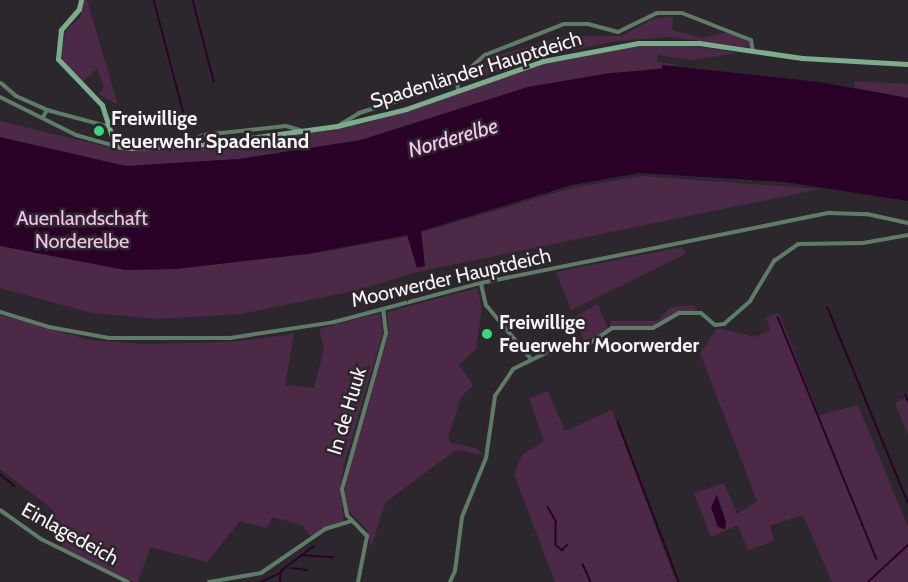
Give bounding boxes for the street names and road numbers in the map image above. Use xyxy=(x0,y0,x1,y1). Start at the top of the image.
street label: Spadenländer Hauptdeich xyxy=(367,26,585,114)
street label: Moorwerder Hauptdeich xyxy=(349,243,553,313)
street label: In de Huuk xyxy=(322,364,372,458)
street label: Einlagedeich xyxy=(17,498,123,570)

